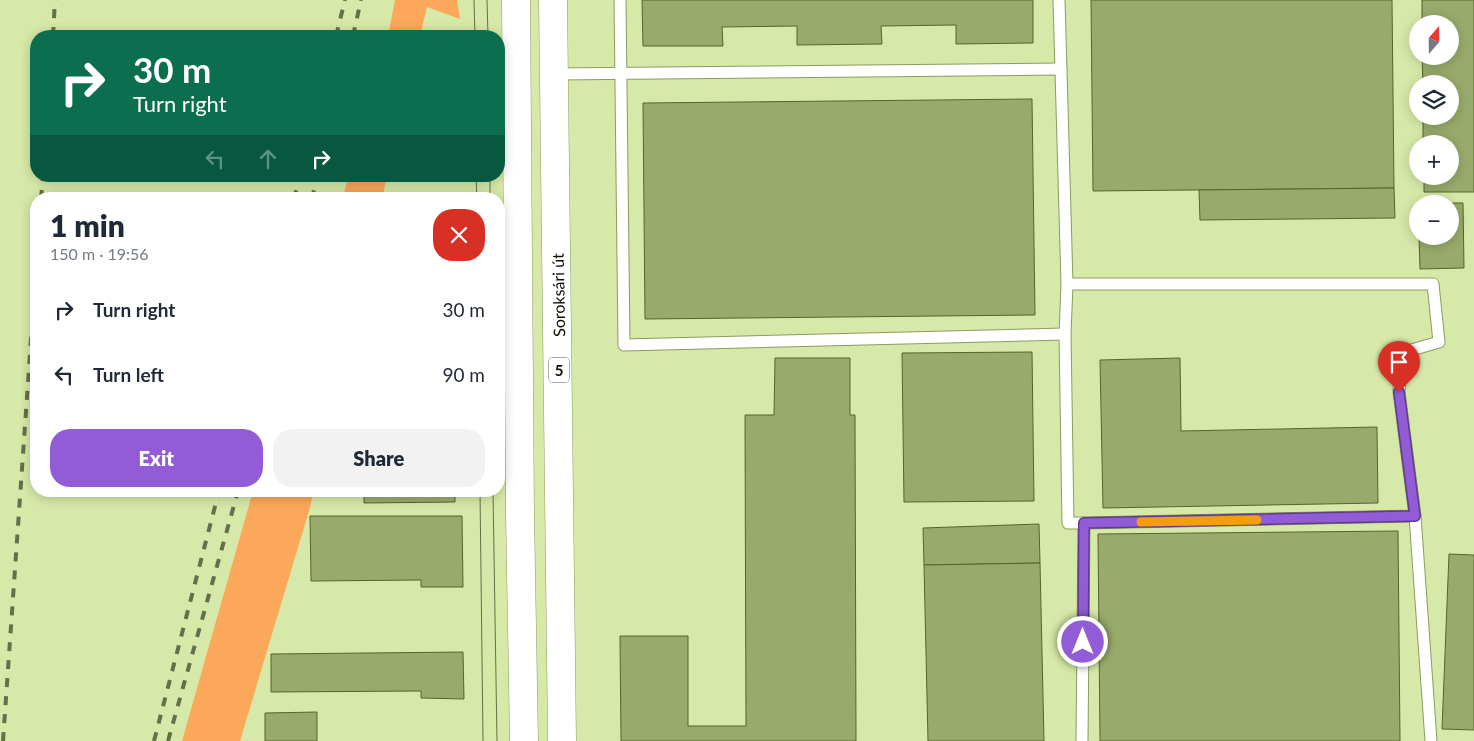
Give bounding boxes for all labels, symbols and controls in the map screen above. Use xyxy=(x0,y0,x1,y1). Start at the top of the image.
north arrow xyxy=(1409,15,1459,65)
map controls xyxy=(1409,15,1459,245)
text: 30 m xyxy=(133,48,211,90)
icon: right xyxy=(50,50,115,115)
button: layers xyxy=(1409,75,1459,125)
text: Turn right xyxy=(133,90,227,117)
button: + xyxy=(1409,135,1459,185)
icon: left xyxy=(201,145,229,173)
icon: ahead xyxy=(254,145,282,173)
icon: right xyxy=(307,145,335,173)
button: − xyxy=(1409,195,1459,245)
text: 1 min xyxy=(50,207,125,243)
button: close xyxy=(433,209,485,261)
text: 150 m · 19:56 xyxy=(50,244,149,263)
street label: Soroksári út xyxy=(548,253,568,337)
icon: right xyxy=(50,296,78,324)
text: Turn right xyxy=(93,298,175,321)
text: 30 m xyxy=(442,298,485,321)
pin xyxy=(1378,341,1420,392)
icon: arrive xyxy=(1385,348,1413,376)
road number: 5 xyxy=(549,358,569,382)
icon: left xyxy=(50,361,78,389)
text: Turn left xyxy=(93,363,164,386)
text: 90 m xyxy=(442,363,485,386)
button: Exit xyxy=(50,429,263,487)
button: Share xyxy=(273,429,485,487)
position arrow xyxy=(1056,615,1108,667)

